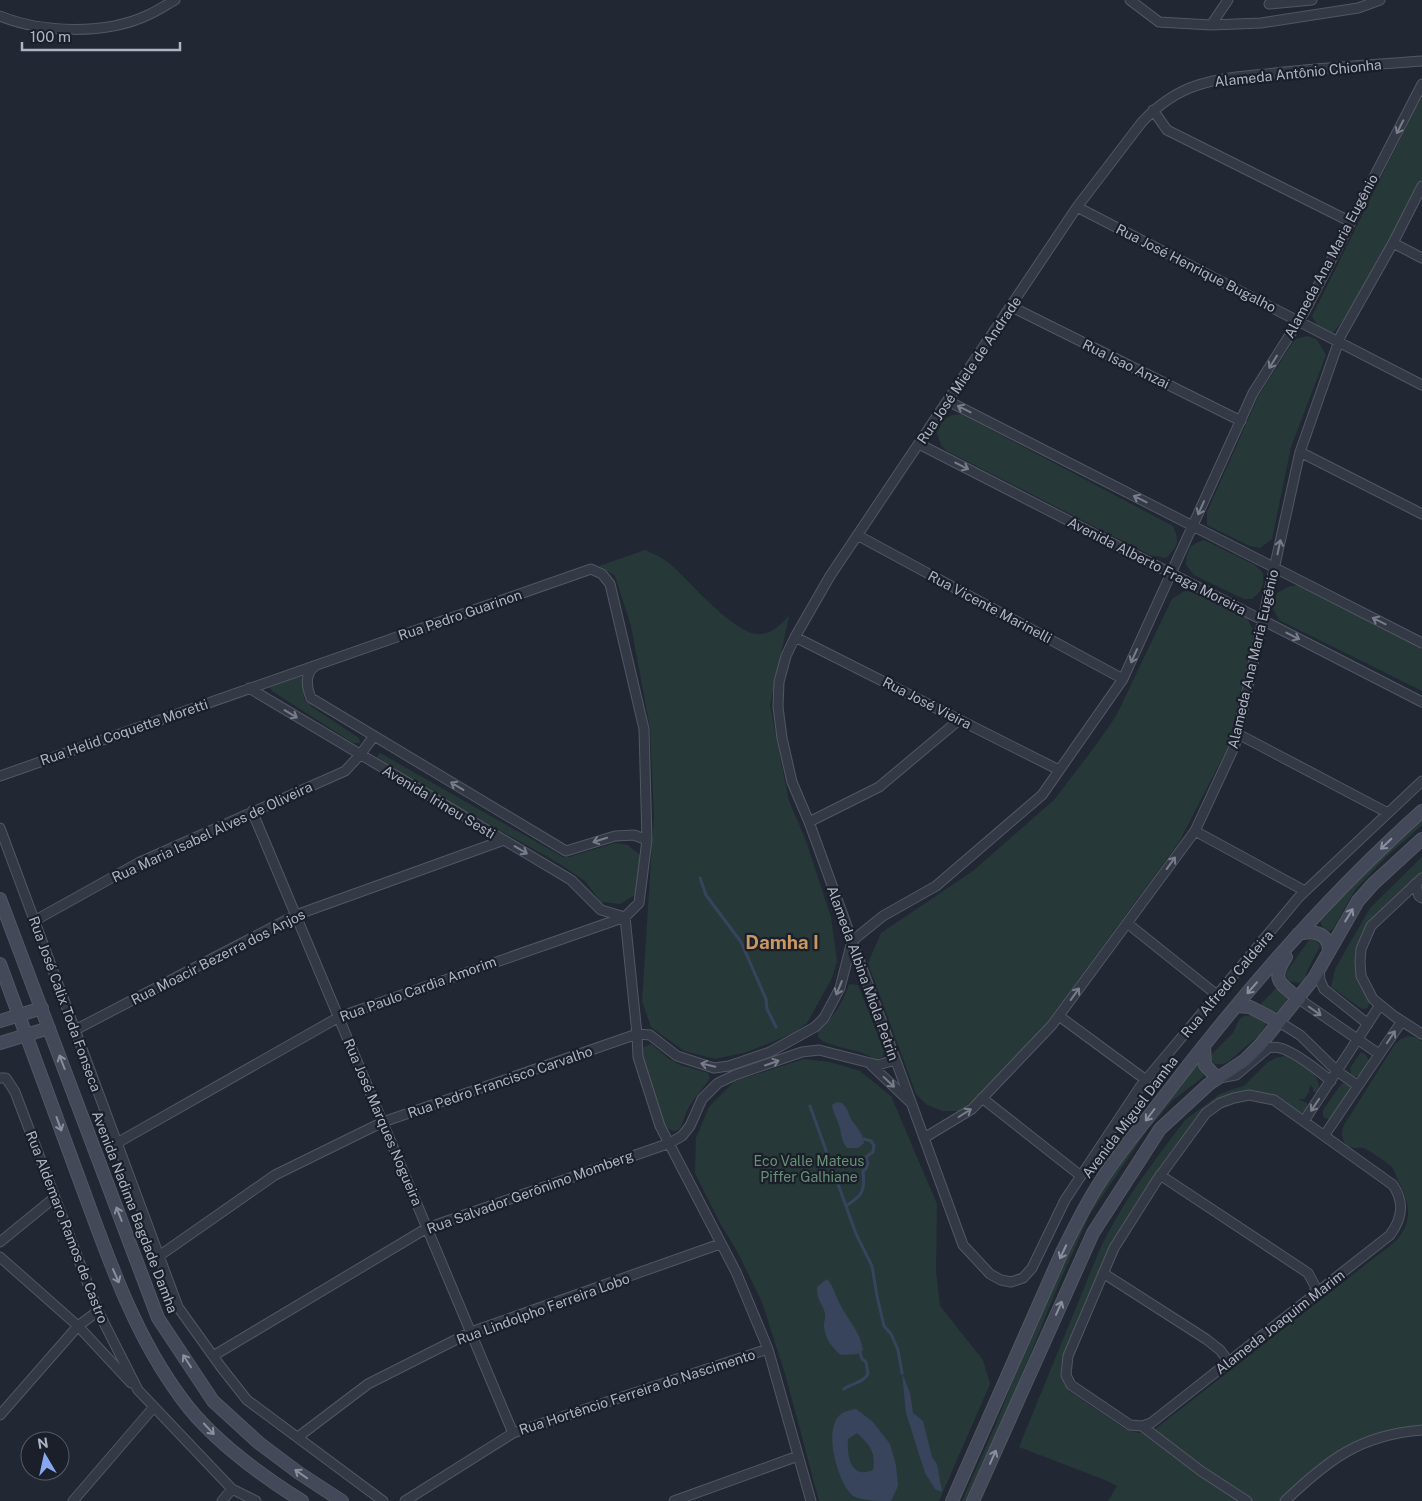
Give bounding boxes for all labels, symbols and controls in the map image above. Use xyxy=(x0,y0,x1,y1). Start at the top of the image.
scale bar xyxy=(22,20,180,52)
text: 100 m xyxy=(30,28,71,45)
street label: Alameda Antônio Chionha xyxy=(1214,56,1382,90)
one-way arrow xyxy=(1395,119,1404,134)
street label: Alameda Ana Maria Eugênio xyxy=(1281,171,1381,341)
street label: Rua José Henrique Bugalho xyxy=(1113,221,1279,315)
street label: Rua José Miele de Andrade xyxy=(914,293,1024,447)
street label: Rua Isao Anzai xyxy=(1080,336,1172,392)
one-way arrow xyxy=(1267,355,1277,369)
one-way arrow xyxy=(957,404,972,414)
one-way arrow xyxy=(954,462,969,471)
one-way arrow xyxy=(1133,494,1148,504)
one-way arrow xyxy=(1196,500,1205,515)
street label: Avenida Alberto Fraga Moreira xyxy=(1065,514,1249,618)
one-way arrow xyxy=(1275,539,1284,555)
street label: Rua Vicente Marinelli xyxy=(925,568,1055,646)
street label: Alameda Ana Maria Eugênio xyxy=(1225,568,1281,750)
street label: Rua Pedro Guarinon xyxy=(396,586,524,644)
one-way arrow xyxy=(1371,616,1386,626)
one-way arrow xyxy=(1286,631,1301,641)
one-way arrow xyxy=(1128,648,1138,663)
street label: Rua José Vieira xyxy=(880,674,974,732)
street label: Rua Helid Coquette Moretti xyxy=(38,696,210,768)
one-way arrow xyxy=(283,709,297,719)
street label: Avenida Irineu Sesti xyxy=(380,762,498,842)
street label: Rua Maria Isabel Alves de Oliveira xyxy=(109,778,315,886)
one-way arrow xyxy=(451,780,465,790)
one-way arrow xyxy=(592,836,608,846)
one-way arrow xyxy=(1380,838,1392,850)
one-way arrow xyxy=(513,846,527,856)
one-way arrow xyxy=(1166,856,1176,870)
street label: Alameda Albina Miola Petrin xyxy=(824,884,902,1062)
street label: Rua Moacir Bezerra dos Anjos xyxy=(128,906,308,1008)
one-way arrow xyxy=(1344,909,1354,923)
street label: Rua José Calix Toda Fonseca xyxy=(26,914,104,1094)
street label: Rua Alfredo Caldeira xyxy=(1178,927,1276,1041)
district label: Damha I xyxy=(745,931,819,953)
street label: Rua Paulo Cardia Amorim xyxy=(338,953,498,1025)
one-way arrow xyxy=(834,980,843,995)
one-way arrow xyxy=(1246,982,1257,995)
one-way arrow xyxy=(1070,987,1080,1001)
one-way arrow xyxy=(1308,1006,1322,1016)
one-way arrow xyxy=(1386,1031,1396,1045)
street label: Rua José Marques Nogueira xyxy=(340,1036,426,1208)
street label: Rua Pedro Francisco Carvalho xyxy=(406,1043,595,1121)
street label: Avenida Miguel Damha xyxy=(1079,1053,1181,1181)
one-way arrow xyxy=(57,1055,66,1070)
one-way arrow xyxy=(763,1057,779,1067)
one-way arrow xyxy=(700,1060,716,1069)
one-way arrow xyxy=(883,1076,896,1088)
one-way arrow xyxy=(1310,1097,1320,1111)
one-way arrow xyxy=(958,1107,972,1117)
one-way arrow xyxy=(1145,1108,1155,1122)
street label: Avenida Nadima Bagdade Damha xyxy=(89,1109,181,1315)
one-way arrow xyxy=(55,1116,64,1131)
street label: Rua Aldemaro Ramos de Castro xyxy=(23,1128,111,1326)
street label: Rua Salvador Gerônimo Momberg xyxy=(425,1147,636,1237)
park label: Eco Valle Mateus Piffer Galhiane xyxy=(754,1153,864,1185)
one-way arrow xyxy=(114,1207,123,1223)
one-way arrow xyxy=(1058,1244,1068,1259)
street label: Alameda Joaquim Marim xyxy=(1212,1267,1348,1377)
one-way arrow xyxy=(112,1268,122,1283)
street label: Rua Lindolpho Ferreira Lobo xyxy=(454,1270,632,1348)
one-way arrow xyxy=(1055,1301,1065,1316)
street label: Rua Hortêncio Ferreira do Nascimento xyxy=(517,1346,757,1438)
one-way arrow xyxy=(181,1354,192,1368)
one-way arrow xyxy=(203,1422,215,1435)
north arrow xyxy=(20,1431,70,1481)
text: N xyxy=(36,1434,50,1452)
one-way arrow xyxy=(988,1449,998,1464)
one-way arrow xyxy=(294,1469,308,1479)

